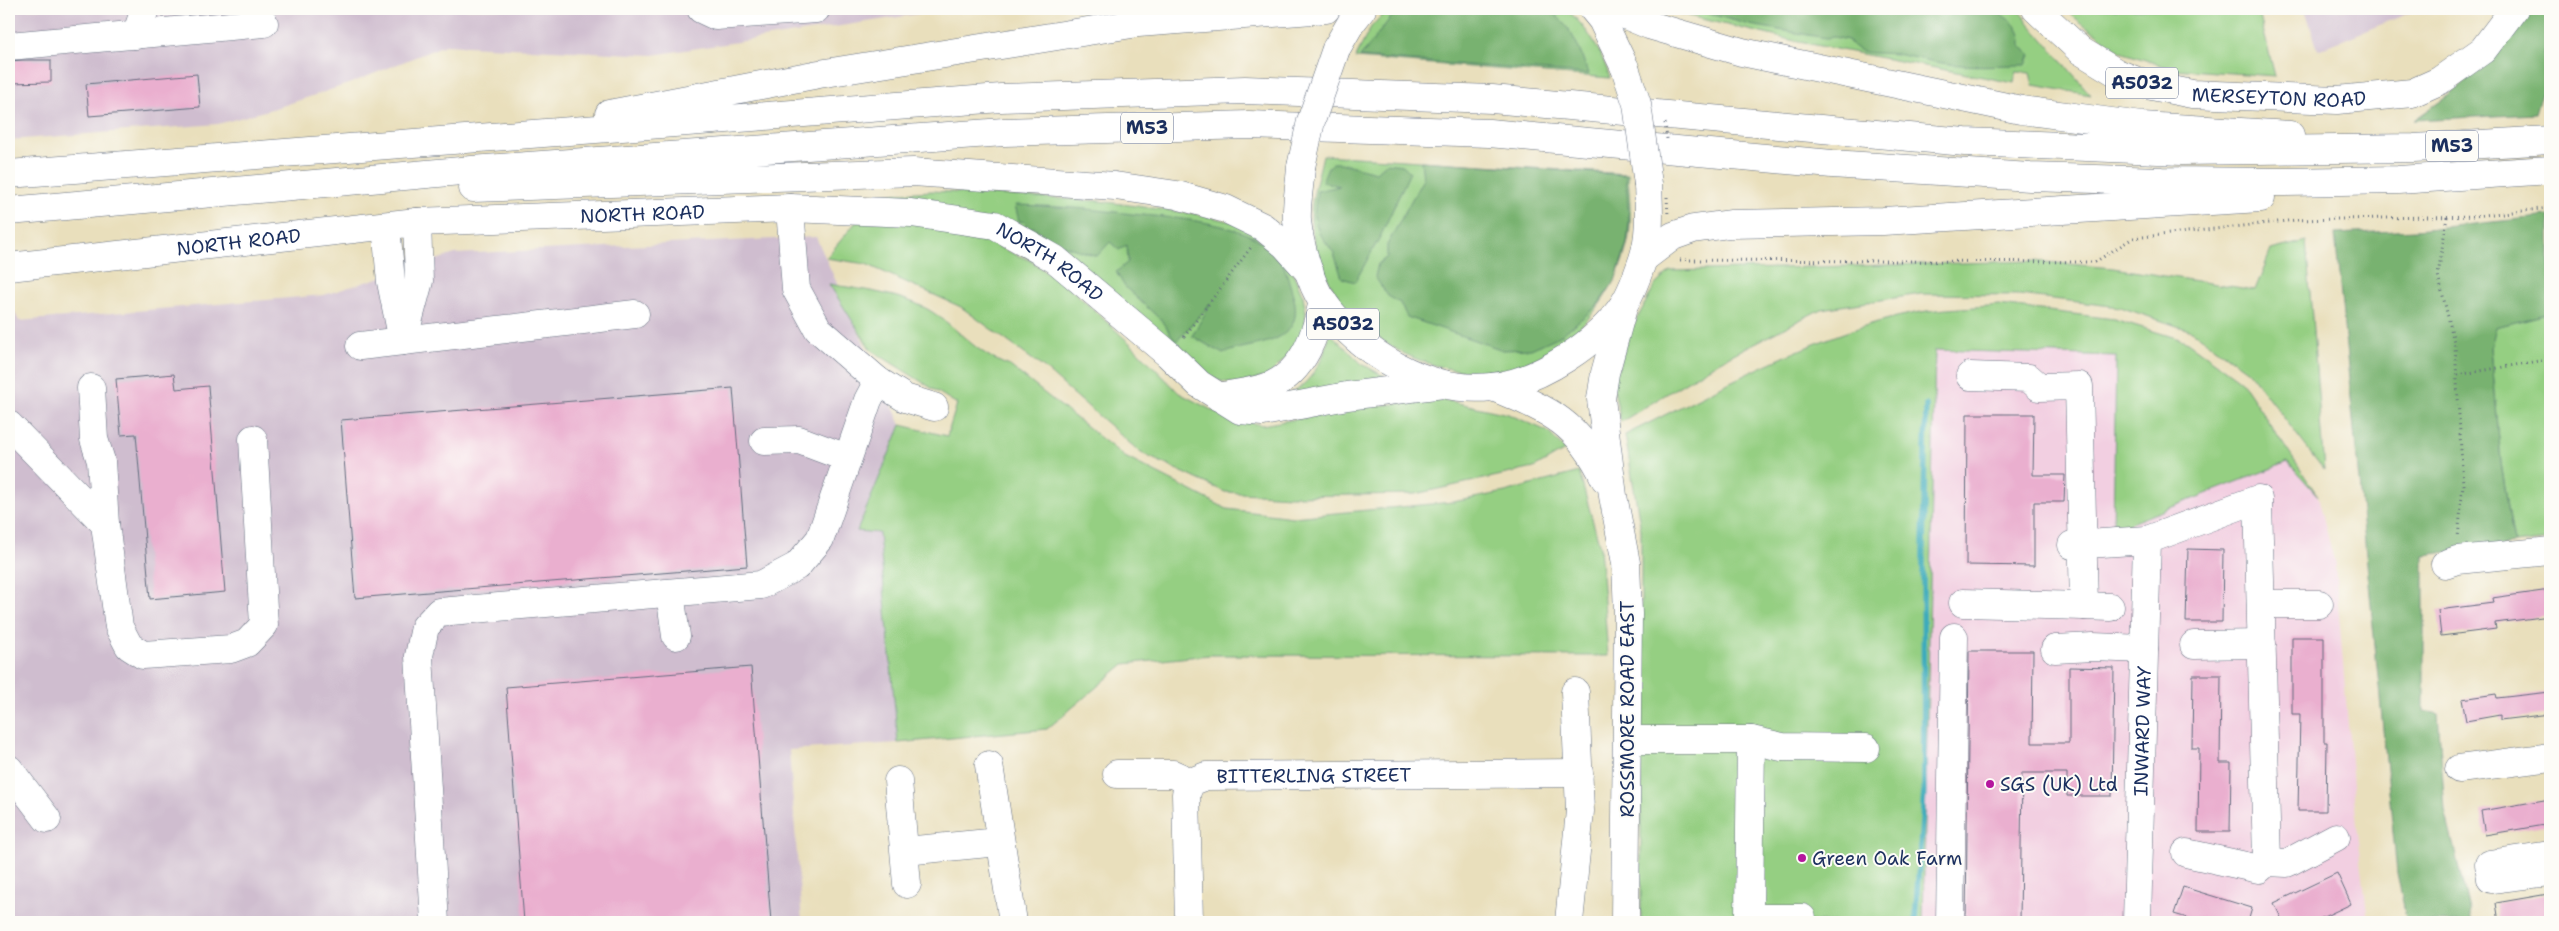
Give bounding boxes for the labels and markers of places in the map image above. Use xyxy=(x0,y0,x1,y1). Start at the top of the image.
place label: SGS (UK) Ltd xyxy=(2000,772,2118,797)
marker: SGS (UK) Ltd xyxy=(1984,778,1996,790)
place label: Green Oak Farm xyxy=(1812,846,1962,871)
marker: Green Oak Farm xyxy=(1796,852,1808,864)

